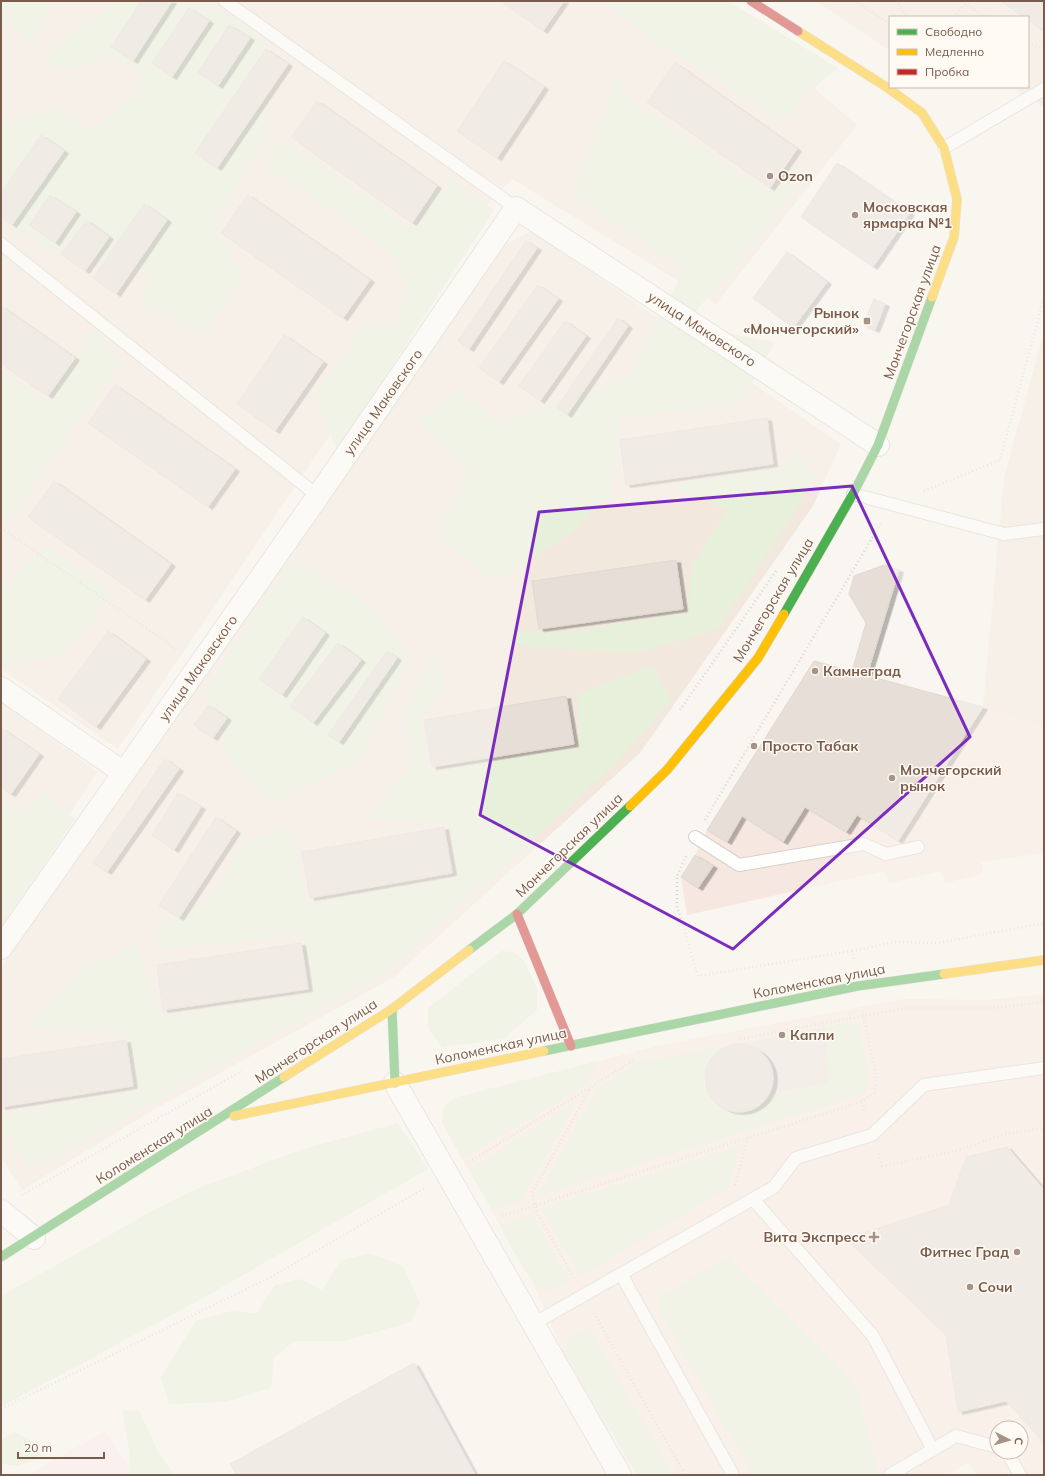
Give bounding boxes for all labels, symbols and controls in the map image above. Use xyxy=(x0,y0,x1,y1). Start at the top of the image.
legend xyxy=(889,16,1029,88)
text: Свободно xyxy=(925,24,982,39)
text: Медленно xyxy=(925,44,984,59)
text: Пробка xyxy=(925,64,969,79)
place label: Ozon xyxy=(778,167,813,185)
marker: Ozon xyxy=(765,171,775,181)
place label: Московская ярмарка №1 xyxy=(863,198,952,232)
marker: Московская ярмарка №1 xyxy=(850,210,860,220)
street label: Мончегорская улица xyxy=(879,242,945,382)
street label: улица Маковского xyxy=(644,287,760,371)
place label: Рынок «Мончегорский» xyxy=(743,304,860,338)
marker: Рынок «Мончегорский» xyxy=(862,316,872,326)
street label: улица Маковского xyxy=(340,345,426,459)
street label: Мончегорская улица xyxy=(729,534,817,666)
street label: улица Маковского xyxy=(155,611,241,725)
place label: Камнеград xyxy=(823,662,901,680)
marker: Камнеград xyxy=(810,666,820,676)
place label: Просто Табак xyxy=(762,737,859,755)
marker: Просто Табак xyxy=(749,741,759,751)
place label: Мончегорский рынок xyxy=(900,761,1002,795)
marker: Мончегорский рынок xyxy=(887,773,897,783)
street label: Мончегорская улица xyxy=(512,789,626,901)
street label: Коломенская улица xyxy=(751,959,887,1003)
street label: Мончегорская улица xyxy=(251,995,381,1087)
street label: Коломенская улица xyxy=(433,1023,569,1069)
place label: Капли xyxy=(790,1026,834,1044)
marker: Капли xyxy=(777,1030,787,1040)
street label: Коломенская улица xyxy=(92,1102,216,1188)
place label: Вита Экспресс xyxy=(763,1228,866,1246)
marker: Вита Экспресс xyxy=(869,1232,879,1242)
place label: Фитнес Град xyxy=(920,1243,1009,1261)
marker: Фитнес Град xyxy=(1012,1247,1022,1257)
place label: Сочи xyxy=(978,1278,1013,1296)
marker: Сочи xyxy=(965,1282,975,1292)
north arrow xyxy=(989,1420,1029,1460)
scale bar xyxy=(18,1434,104,1460)
text: С xyxy=(1012,1437,1026,1446)
text: 20 m xyxy=(24,1440,52,1455)

